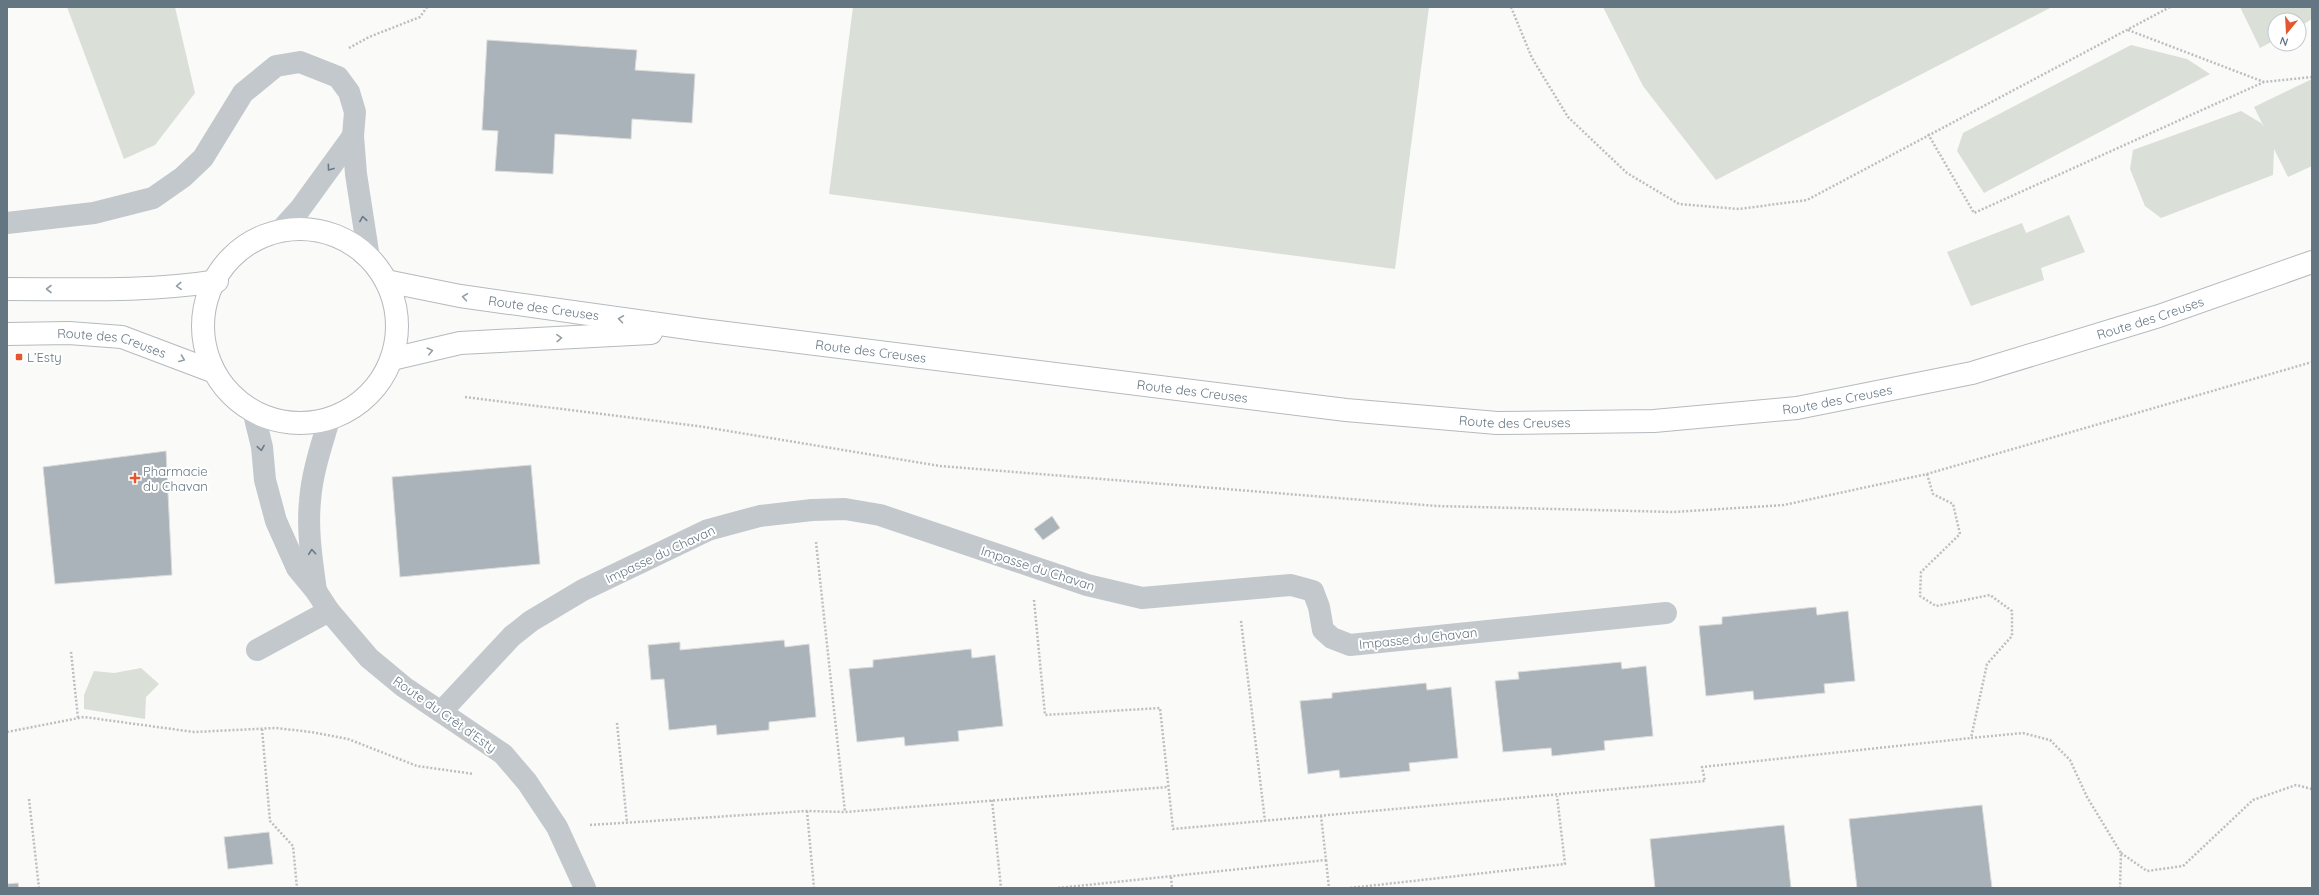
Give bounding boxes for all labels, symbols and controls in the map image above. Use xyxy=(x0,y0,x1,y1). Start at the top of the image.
north arrow xyxy=(2267,12,2307,52)
text: N xyxy=(2278,34,2290,49)
one-way arrow xyxy=(327,164,335,171)
one-way arrow xyxy=(359,216,368,222)
one-way arrow xyxy=(176,282,182,290)
one-way arrow xyxy=(46,285,52,293)
street label: Route des Creuses xyxy=(487,292,600,323)
one-way arrow xyxy=(462,293,468,302)
street label: Route des Creuses xyxy=(2095,293,2206,343)
one-way arrow xyxy=(618,315,625,324)
street label: Route des Creuses xyxy=(57,325,168,361)
one-way arrow xyxy=(556,334,562,342)
street label: Route des Creuses xyxy=(814,336,927,366)
one-way arrow xyxy=(426,347,433,355)
place label: L’Esty xyxy=(27,349,62,365)
marker: L’Esty xyxy=(14,352,24,362)
one-way arrow xyxy=(178,355,185,363)
street label: Route des Creuses xyxy=(1136,376,1249,406)
street label: Route des Creuses xyxy=(1782,381,1894,417)
street label: Route des Creuses xyxy=(1458,412,1571,431)
one-way arrow xyxy=(257,445,265,451)
place label: Pharmacie du Chavan xyxy=(143,463,208,494)
marker: Pharmacie du Chavan xyxy=(130,473,140,483)
street label: Impasse du Chavan xyxy=(603,522,717,586)
street label: Impasse du Chavan xyxy=(979,542,1097,594)
one-way arrow xyxy=(307,549,316,555)
street label: Impasse du Chavan xyxy=(1358,624,1478,652)
street label: Route du Crêt d'Esty xyxy=(390,672,500,756)

